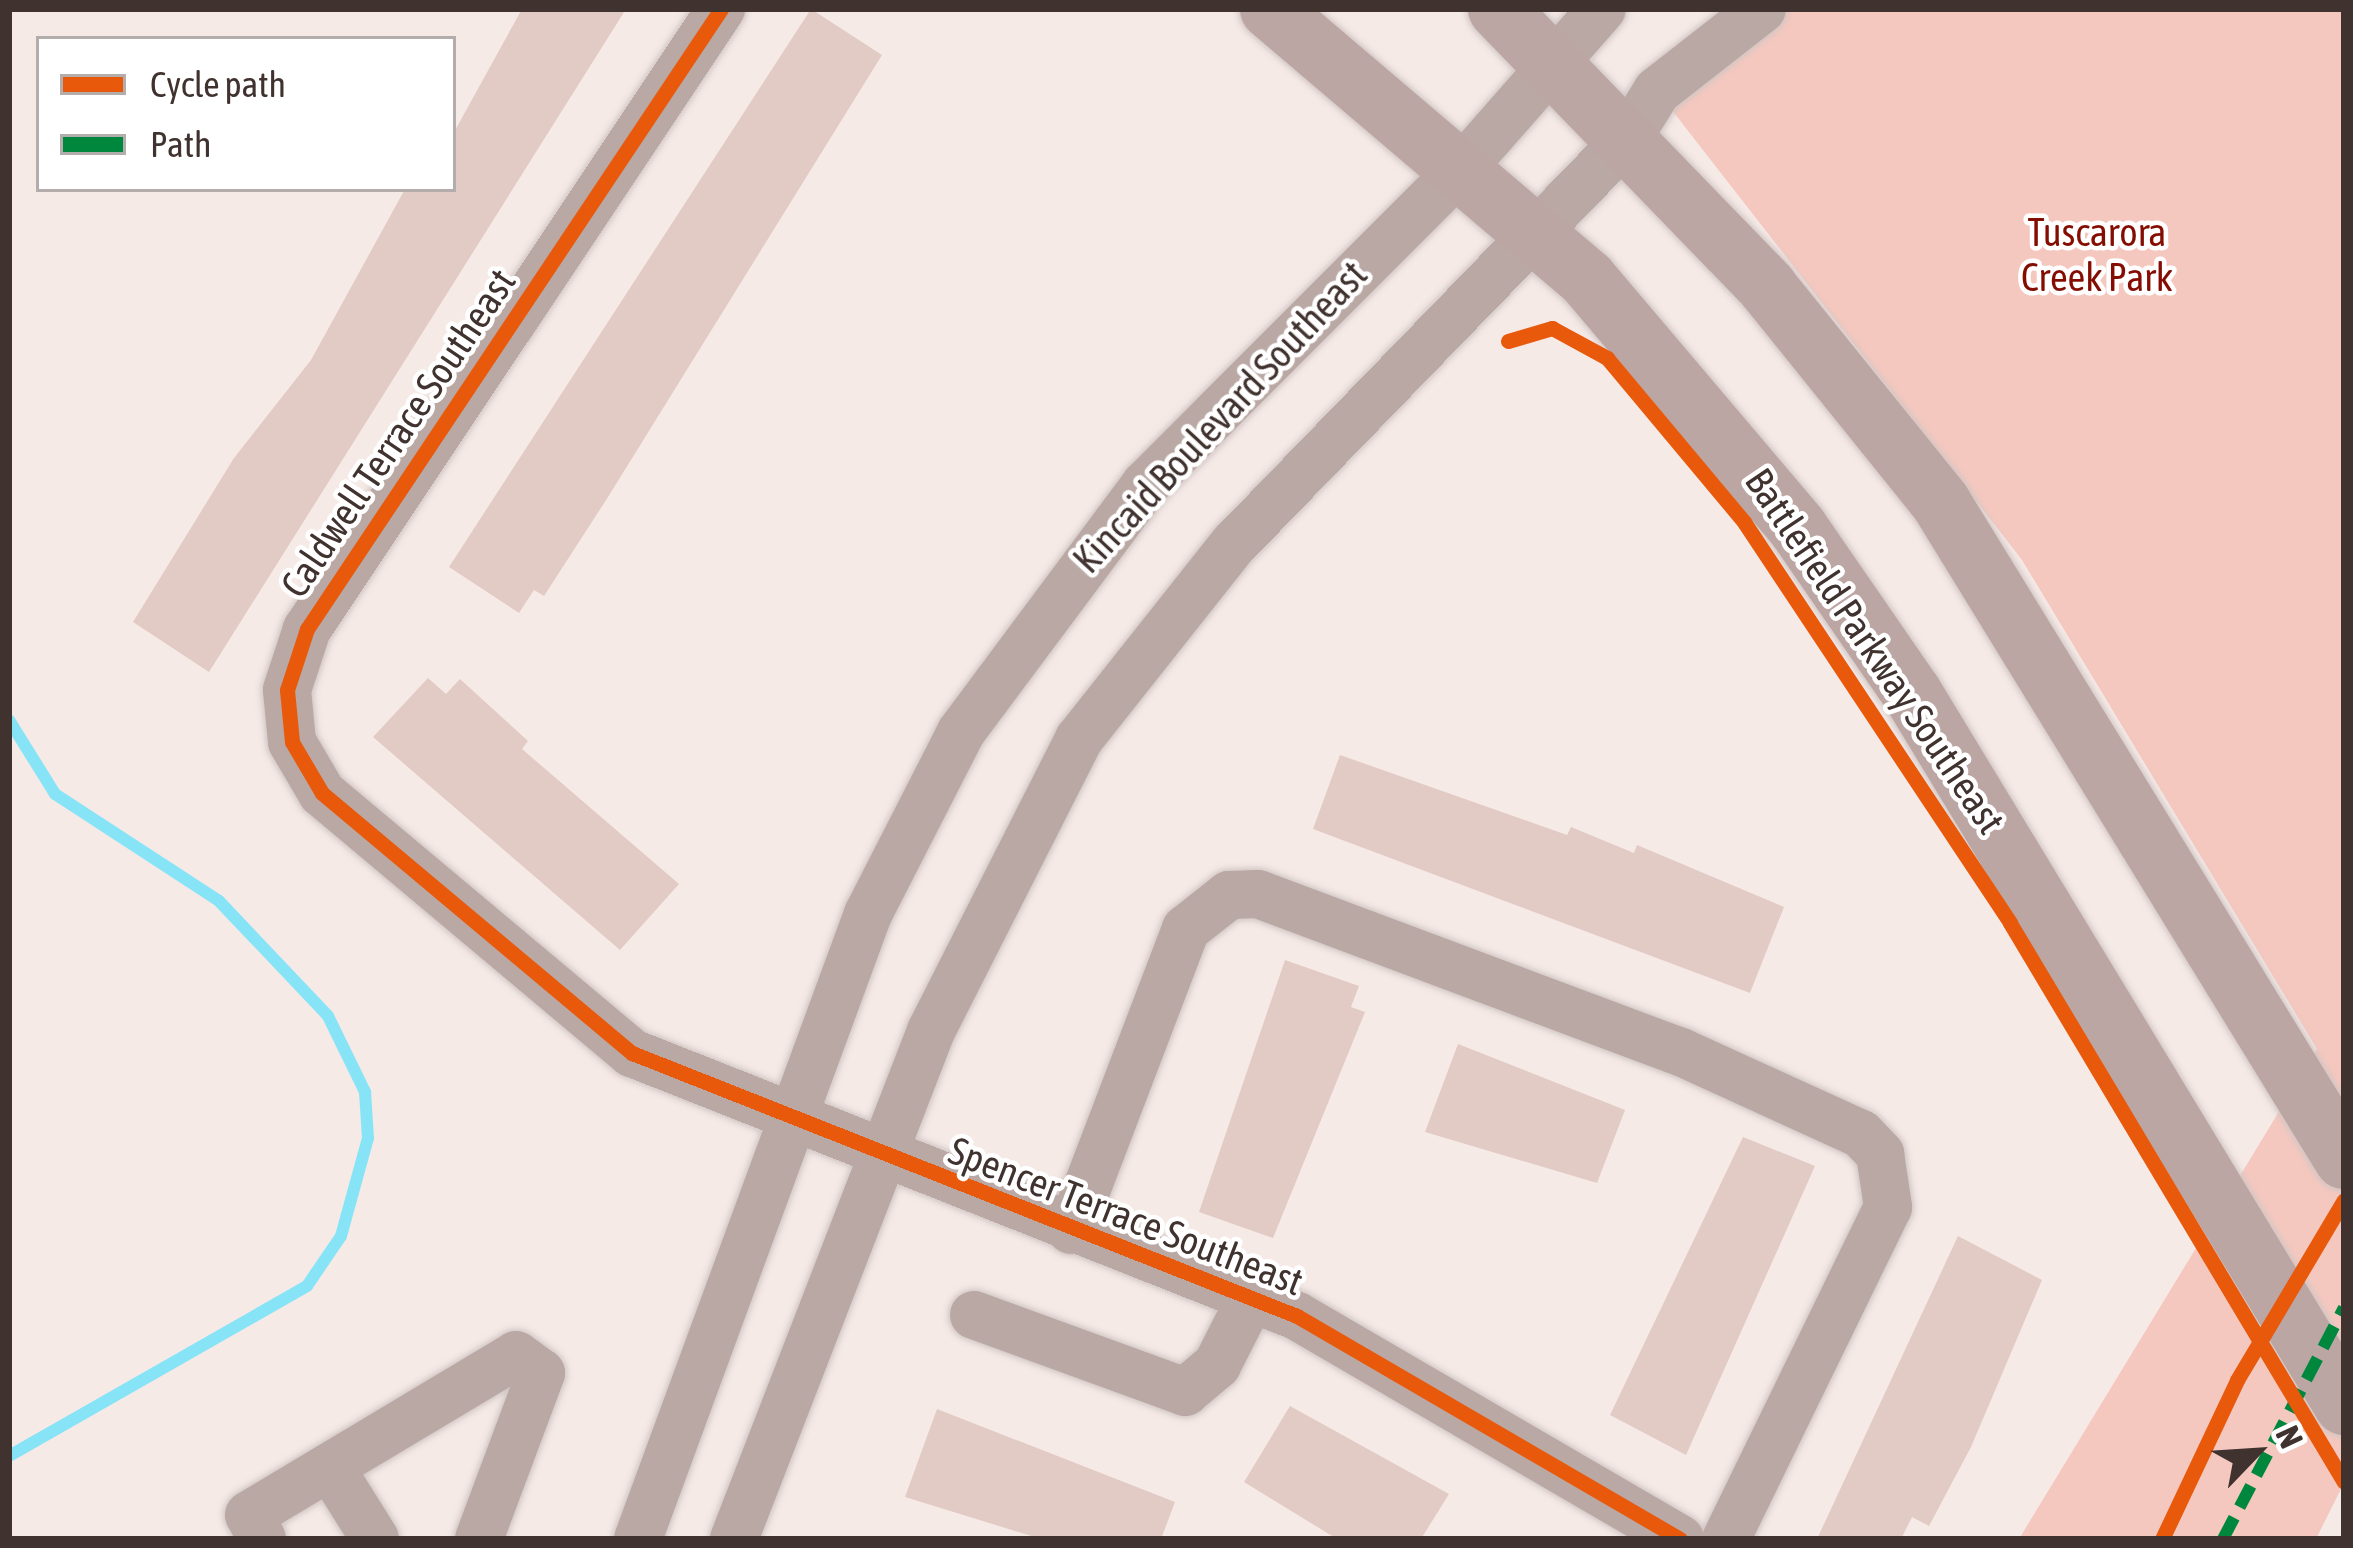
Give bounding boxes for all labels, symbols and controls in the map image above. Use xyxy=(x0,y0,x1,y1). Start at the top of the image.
legend xyxy=(36,36,456,192)
text: Cycle path xyxy=(150,63,286,105)
text: Path xyxy=(150,123,212,165)
park label: Tuscarora Creek Park xyxy=(2021,210,2173,301)
street label: Kincaid Boulevard Southeast xyxy=(1063,251,1377,583)
street label: Caldwell Terrace Southeast xyxy=(271,260,525,606)
street label: Battlefield Parkway Southeast xyxy=(1735,460,2015,842)
street label: Spencer Terrace Southeast xyxy=(942,1127,1310,1305)
north arrow xyxy=(2197,1392,2317,1512)
text: N xyxy=(2268,1420,2311,1454)

